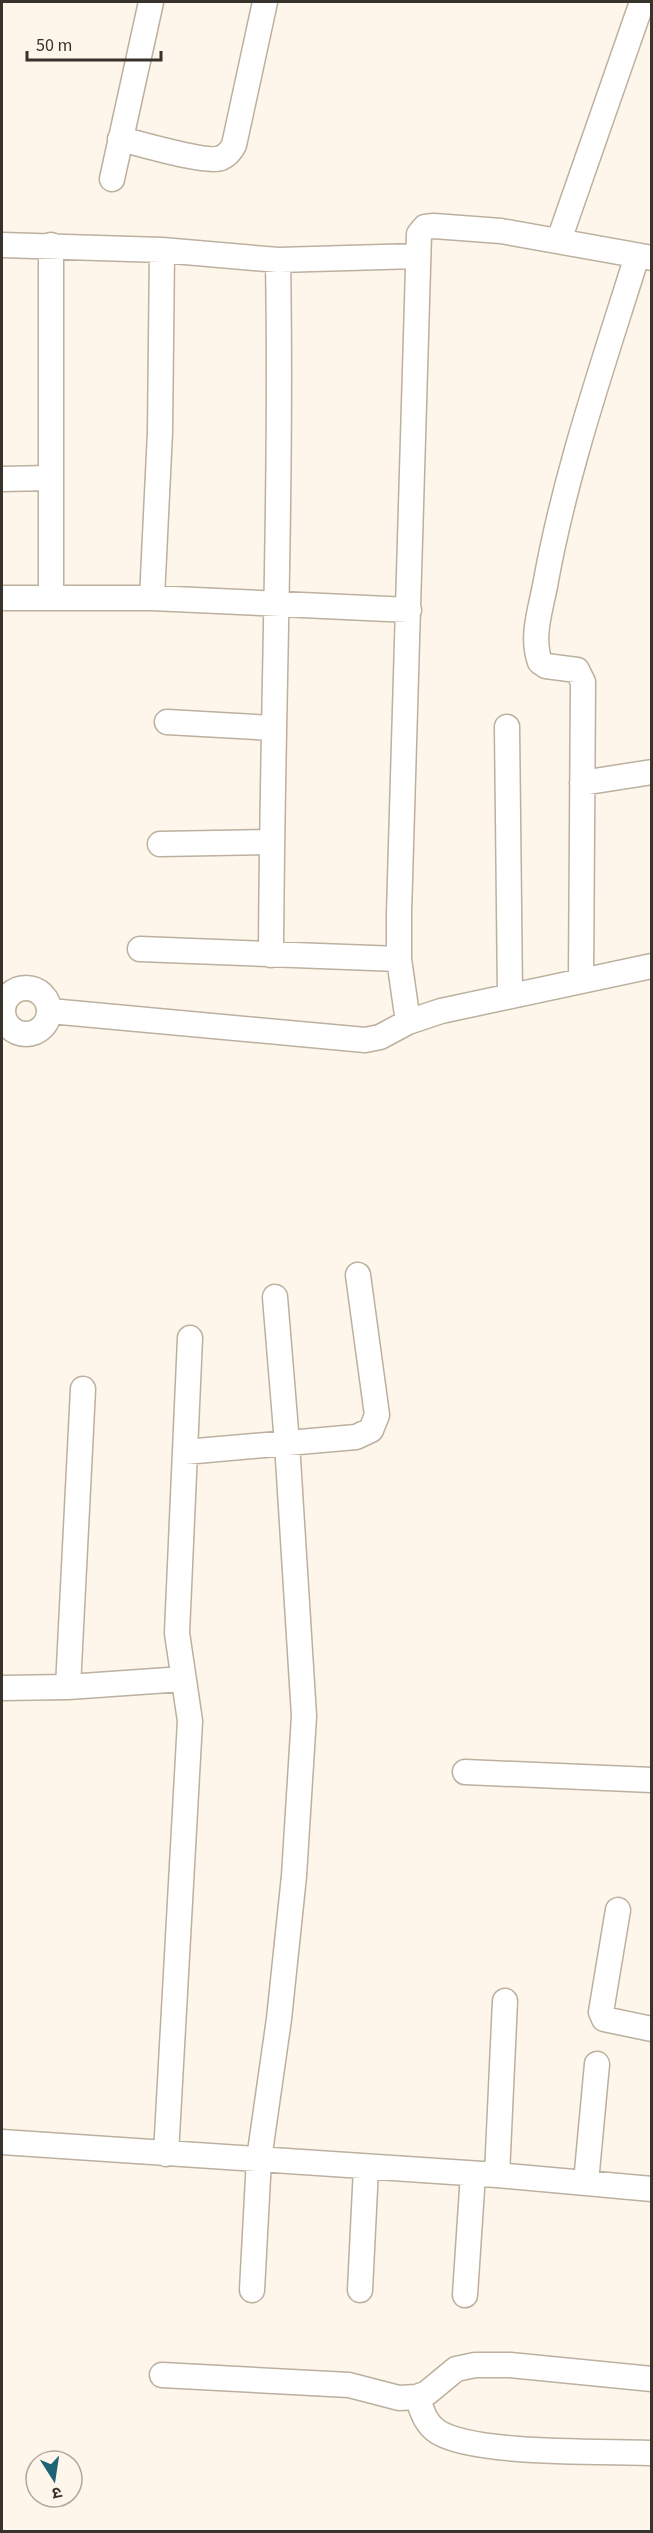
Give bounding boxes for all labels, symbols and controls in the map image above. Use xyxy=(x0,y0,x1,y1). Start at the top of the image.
scale bar xyxy=(27,24,160,62)
text: 50 m xyxy=(36,33,72,58)
north arrow xyxy=(24,2449,84,2509)
text: उ xyxy=(49,2481,64,2505)

